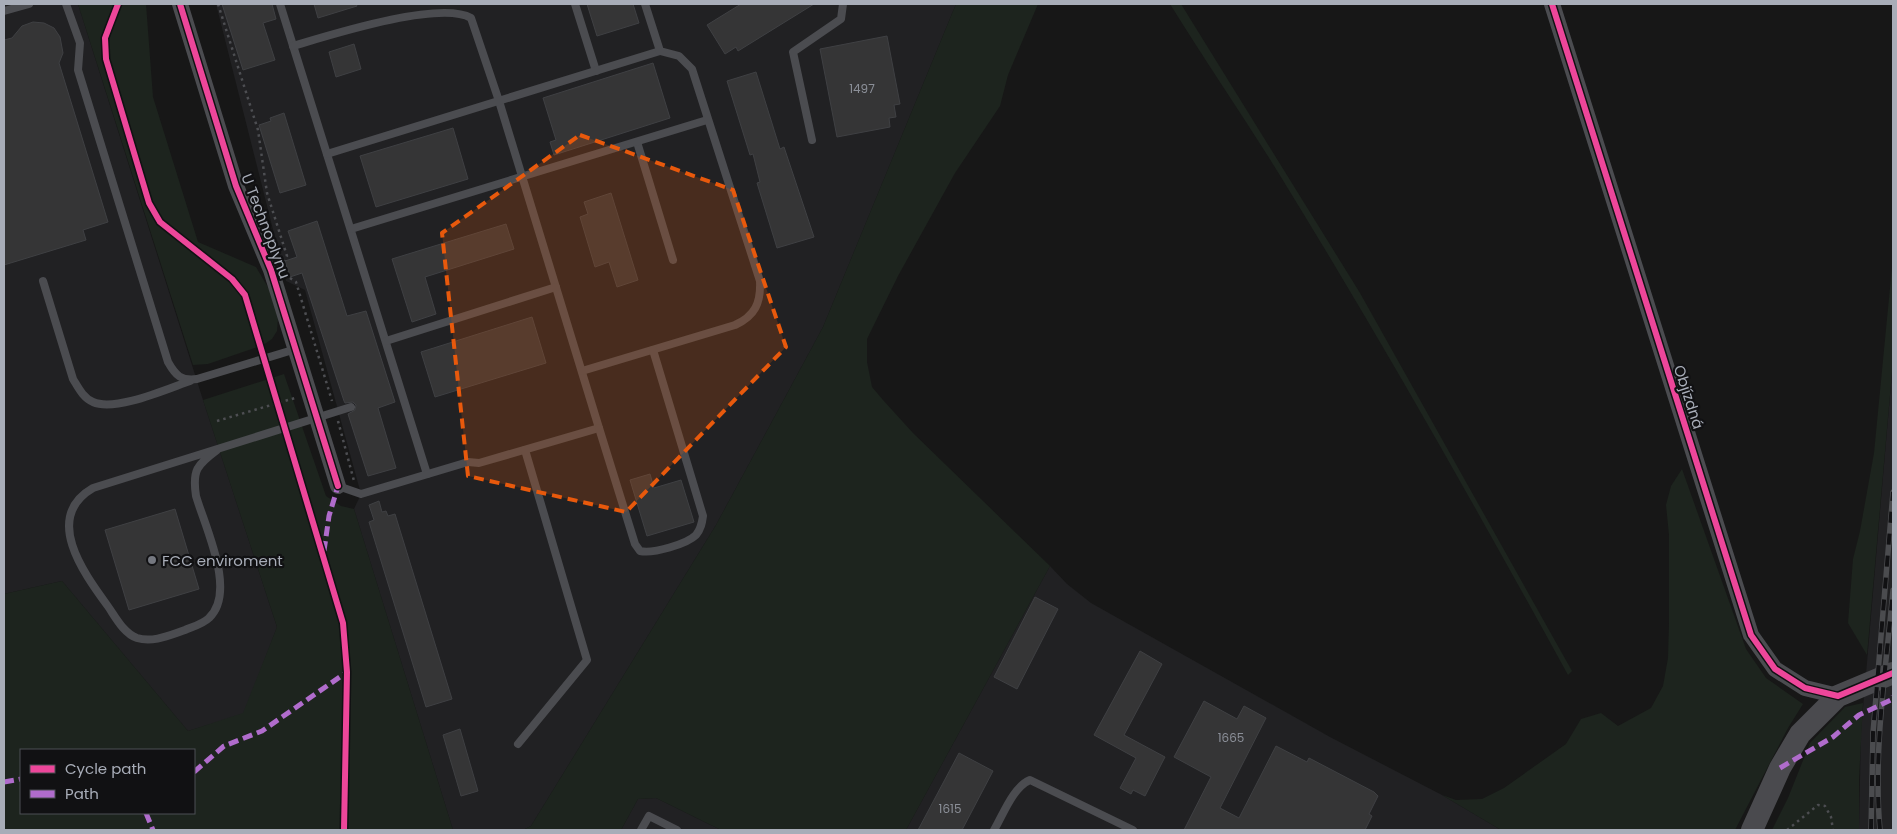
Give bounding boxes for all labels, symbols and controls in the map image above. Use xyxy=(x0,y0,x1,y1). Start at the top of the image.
house number: 1497 xyxy=(849,80,875,97)
street label: U Technoplynu xyxy=(236,170,296,282)
street label: Objízdná xyxy=(1669,362,1709,432)
place label: FCC enviroment xyxy=(162,550,283,571)
marker: FCC enviroment xyxy=(146,554,158,566)
house number: 1665 xyxy=(1218,729,1244,746)
legend xyxy=(20,749,195,814)
text: Cycle path xyxy=(65,758,146,779)
text: Path xyxy=(65,783,99,804)
house number: 1615 xyxy=(939,800,961,817)

